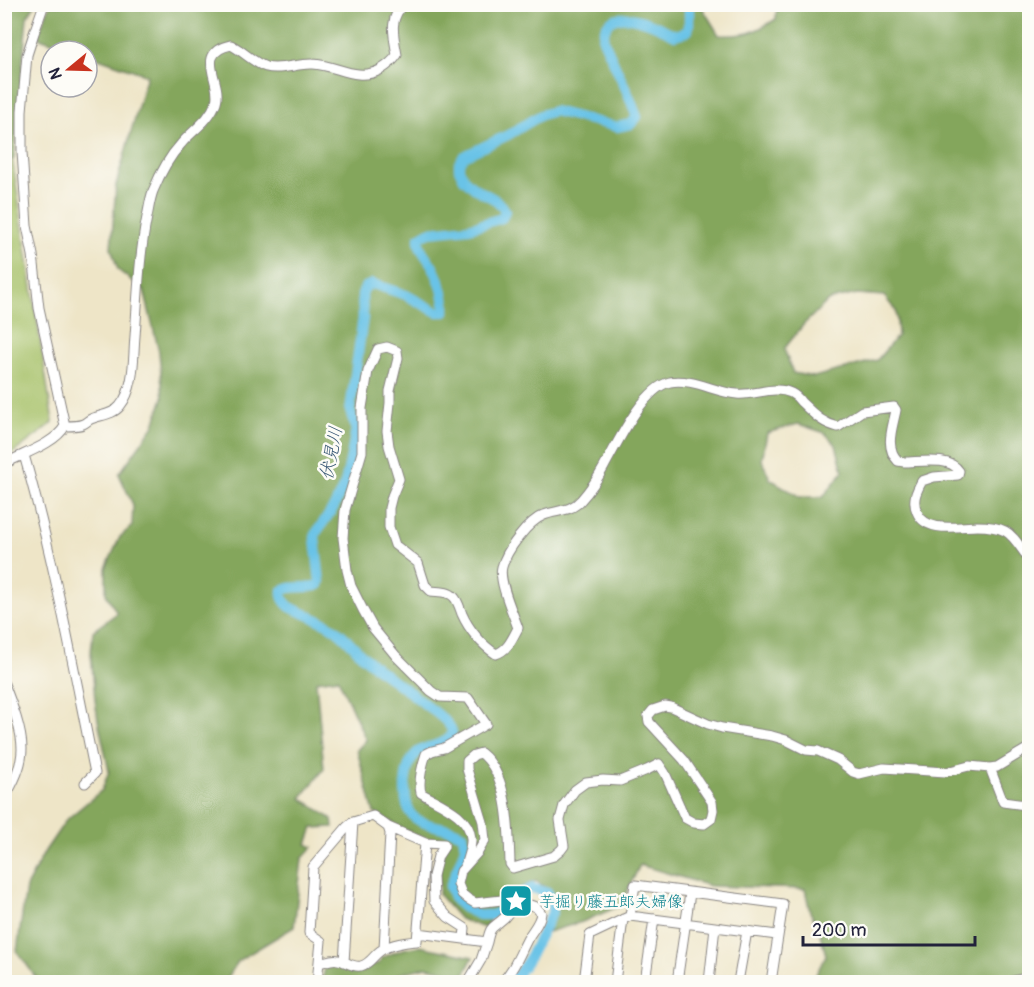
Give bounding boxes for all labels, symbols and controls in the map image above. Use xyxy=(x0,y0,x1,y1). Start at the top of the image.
north arrow xyxy=(39,39,99,99)
text: N xyxy=(44,65,67,82)
water label: 伏見川 xyxy=(315,424,348,482)
place icon: 芋掘り藤五郎夫婦像 xyxy=(498,883,534,919)
place label: 芋掘り藤五郎夫婦像 xyxy=(539,892,683,912)
scale bar xyxy=(803,909,976,947)
text: 200 m xyxy=(812,919,867,942)

